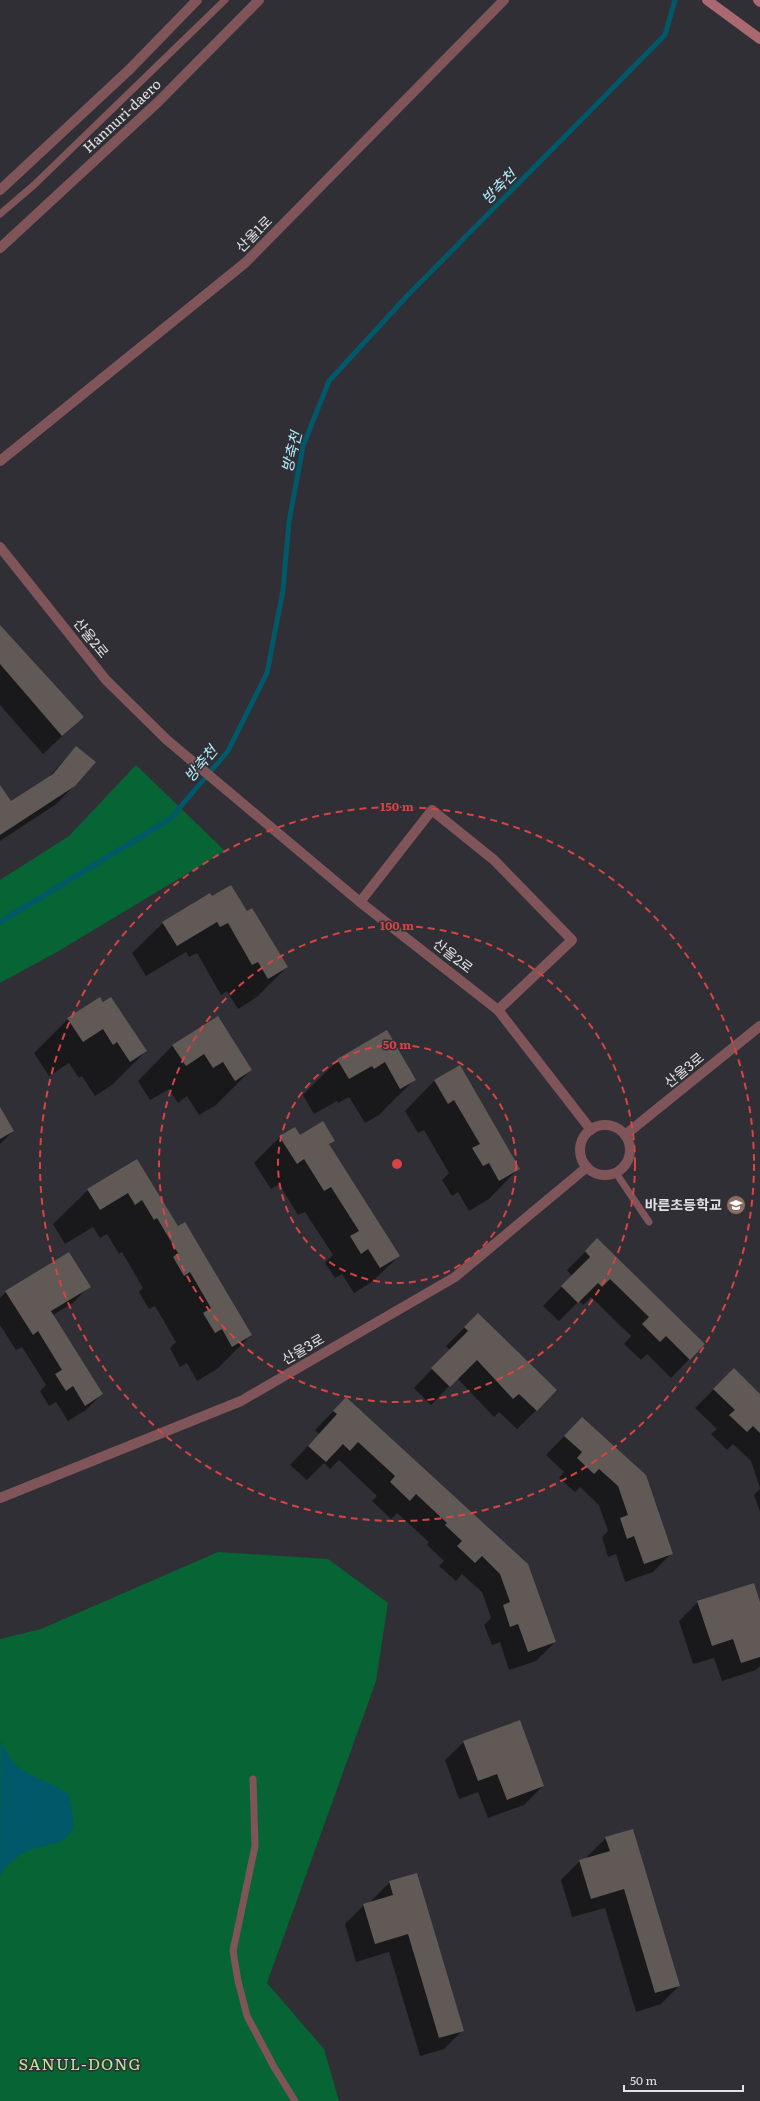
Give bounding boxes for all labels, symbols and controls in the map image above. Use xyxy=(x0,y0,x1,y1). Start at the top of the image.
street label: Hannuri-daero xyxy=(78,74,165,157)
water label: 방축천 xyxy=(475,162,522,209)
street label: 산울1로 xyxy=(231,210,276,256)
water label: 방축천 xyxy=(274,427,307,475)
street label: 산울2로 xyxy=(70,613,114,662)
water label: 방축천 xyxy=(178,738,223,786)
text: 150 m xyxy=(380,797,414,815)
text: 100 m xyxy=(380,916,414,934)
street label: 산울2로 xyxy=(429,933,478,977)
text: 50 m xyxy=(383,1035,411,1053)
street label: 산울3로 xyxy=(659,1047,708,1092)
centre of rings xyxy=(390,1157,404,1171)
place label: 바른초등학교 xyxy=(645,1194,722,1214)
school or university icon: 바른초등학교 xyxy=(725,1194,747,1216)
street label: 산울3로 xyxy=(277,1328,328,1368)
district label: SANUL-DONG xyxy=(19,2051,141,2075)
scale bar xyxy=(624,2067,743,2093)
text: 50 m xyxy=(630,2071,657,2089)

